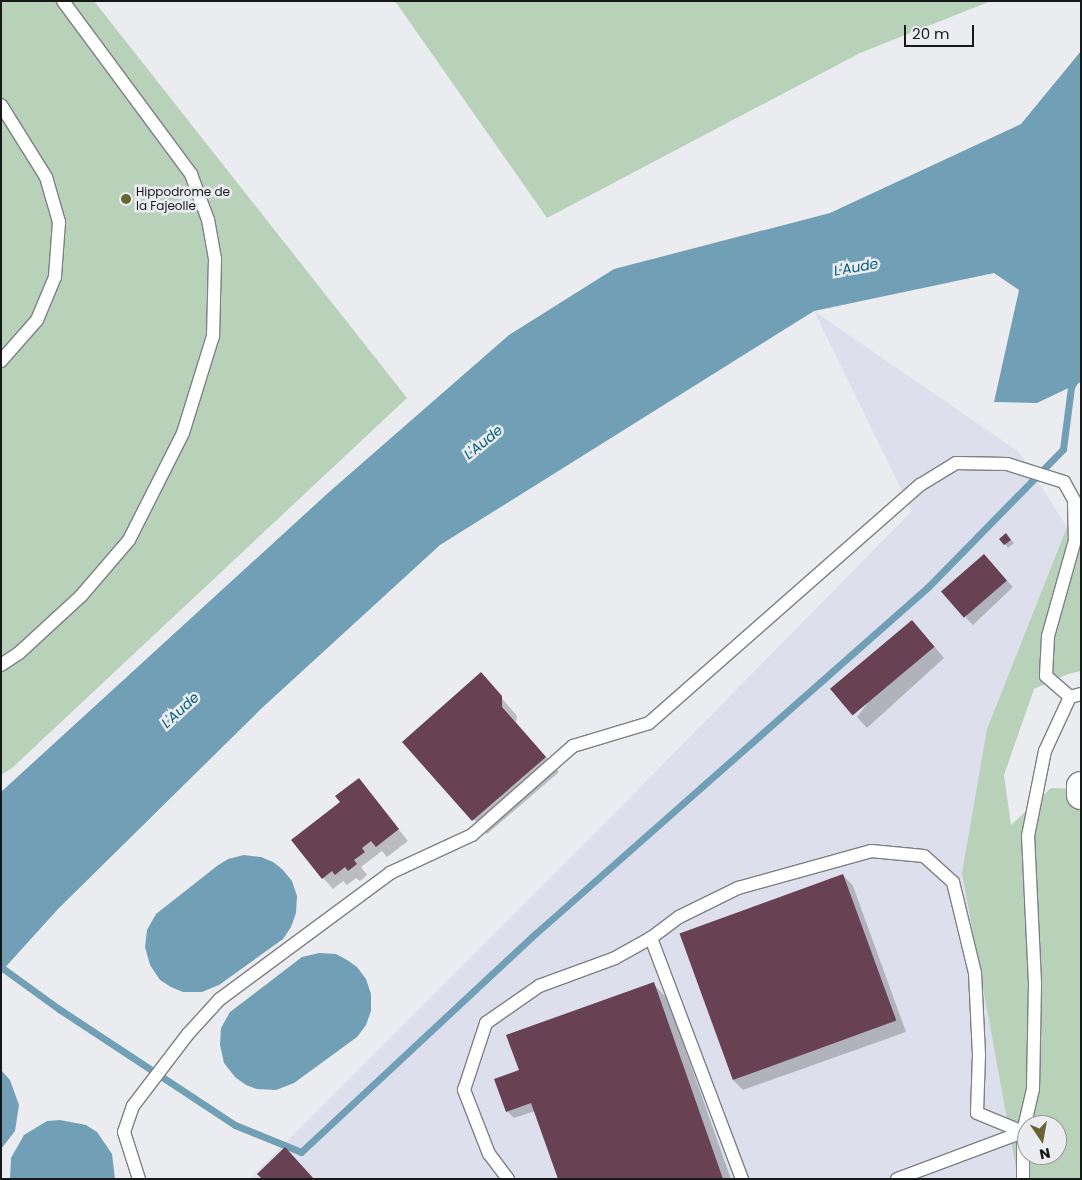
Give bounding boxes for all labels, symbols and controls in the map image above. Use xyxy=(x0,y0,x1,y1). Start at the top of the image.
scale bar xyxy=(907,15,977,47)
text: 20 m xyxy=(912,23,950,44)
place label: Hippodrome de la Fajeolle xyxy=(136,185,230,213)
marker: Hippodrome de la Fajeolle xyxy=(120,193,132,205)
water label: L'Aude xyxy=(832,255,880,279)
water label: L'Aude xyxy=(460,421,506,463)
water label: L'Aude xyxy=(158,689,202,731)
north arrow xyxy=(1017,1115,1067,1165)
text: N xyxy=(1038,1143,1052,1165)

